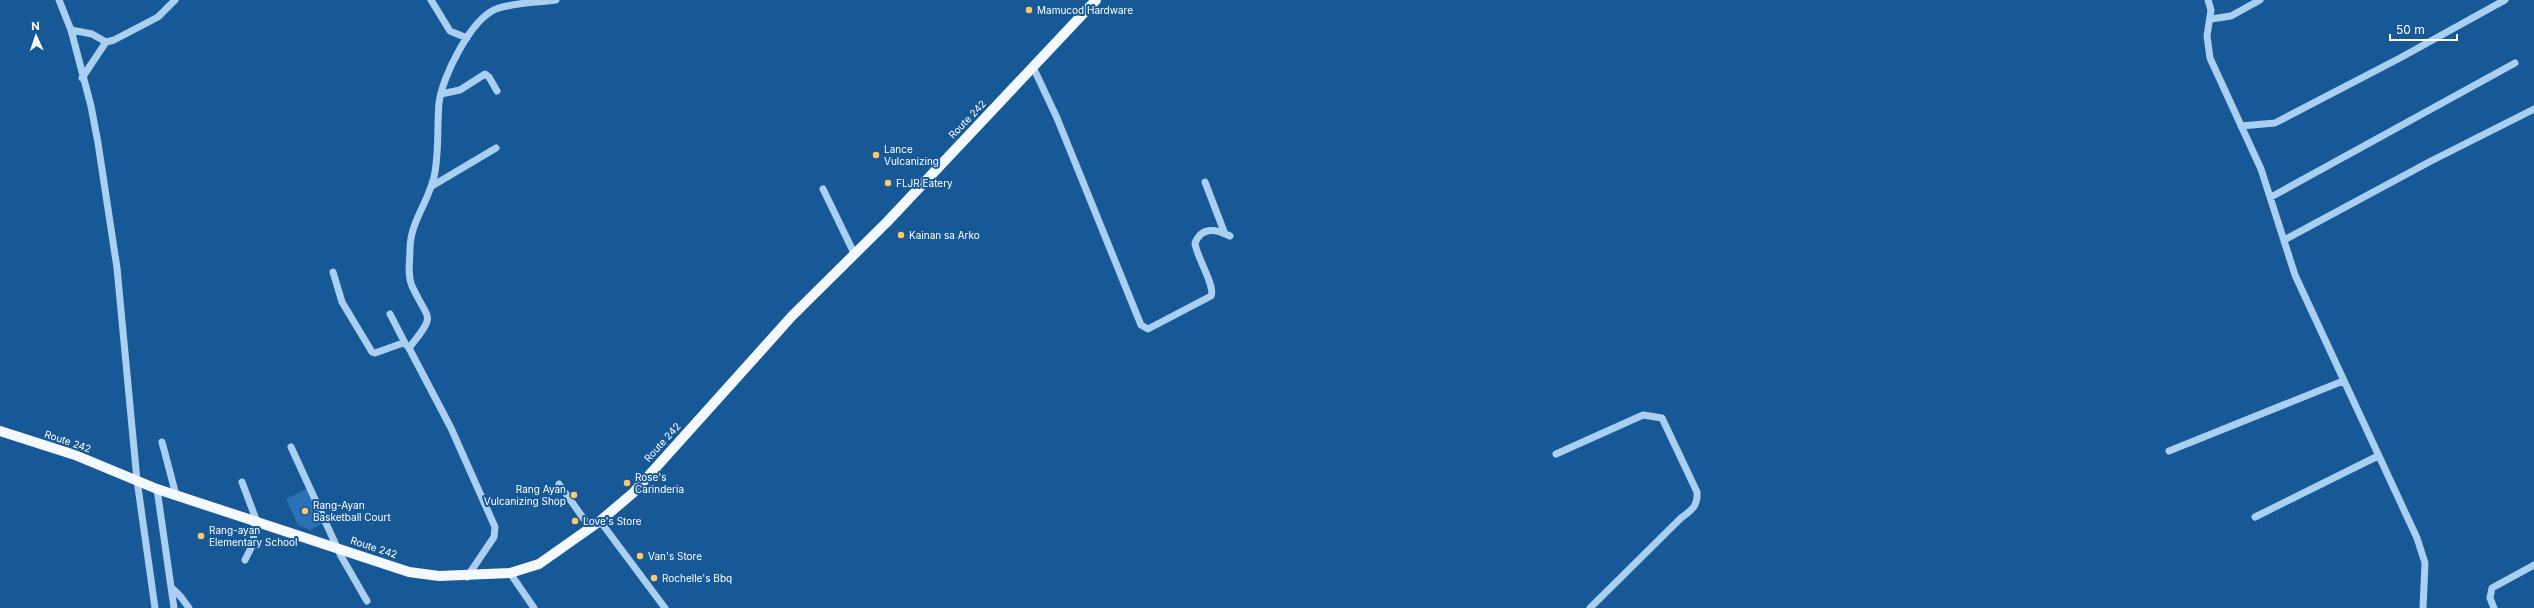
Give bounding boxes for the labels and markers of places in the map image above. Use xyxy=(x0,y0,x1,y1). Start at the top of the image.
place label: Mamucod Hardware xyxy=(1037,4,1133,16)
marker: Mamucod Hardware xyxy=(1024,5,1034,15)
place label: Lance Vulcanizing xyxy=(884,143,939,167)
marker: Lance Vulcanizing xyxy=(871,150,881,160)
place label: FLJR Eatery xyxy=(896,177,953,189)
marker: FLJR Eatery xyxy=(883,178,893,188)
place label: Kainan sa Arko xyxy=(909,229,980,241)
marker: Kainan sa Arko xyxy=(896,230,906,240)
place label: Rose's Carinderia xyxy=(635,471,684,495)
marker: Rose's Carinderia xyxy=(622,478,632,488)
place label: Rang Ayan Vulcanizing Shop xyxy=(484,483,566,507)
marker: Rang Ayan Vulcanizing Shop xyxy=(569,490,579,500)
place label: Rang-Ayan Basketball Court xyxy=(313,499,391,523)
marker: Rang-Ayan Basketball Court xyxy=(300,506,310,516)
place label: Love's Store xyxy=(583,515,642,527)
marker: Love's Store xyxy=(570,516,580,526)
place label: Rang-ayan Elementary School xyxy=(209,524,298,548)
marker: Rang-ayan Elementary School xyxy=(196,531,206,541)
place label: Van's Store xyxy=(648,550,702,562)
marker: Van's Store xyxy=(635,551,645,561)
place label: Rochelle's Bbq xyxy=(662,572,732,584)
marker: Rochelle's Bbq xyxy=(649,573,659,583)

